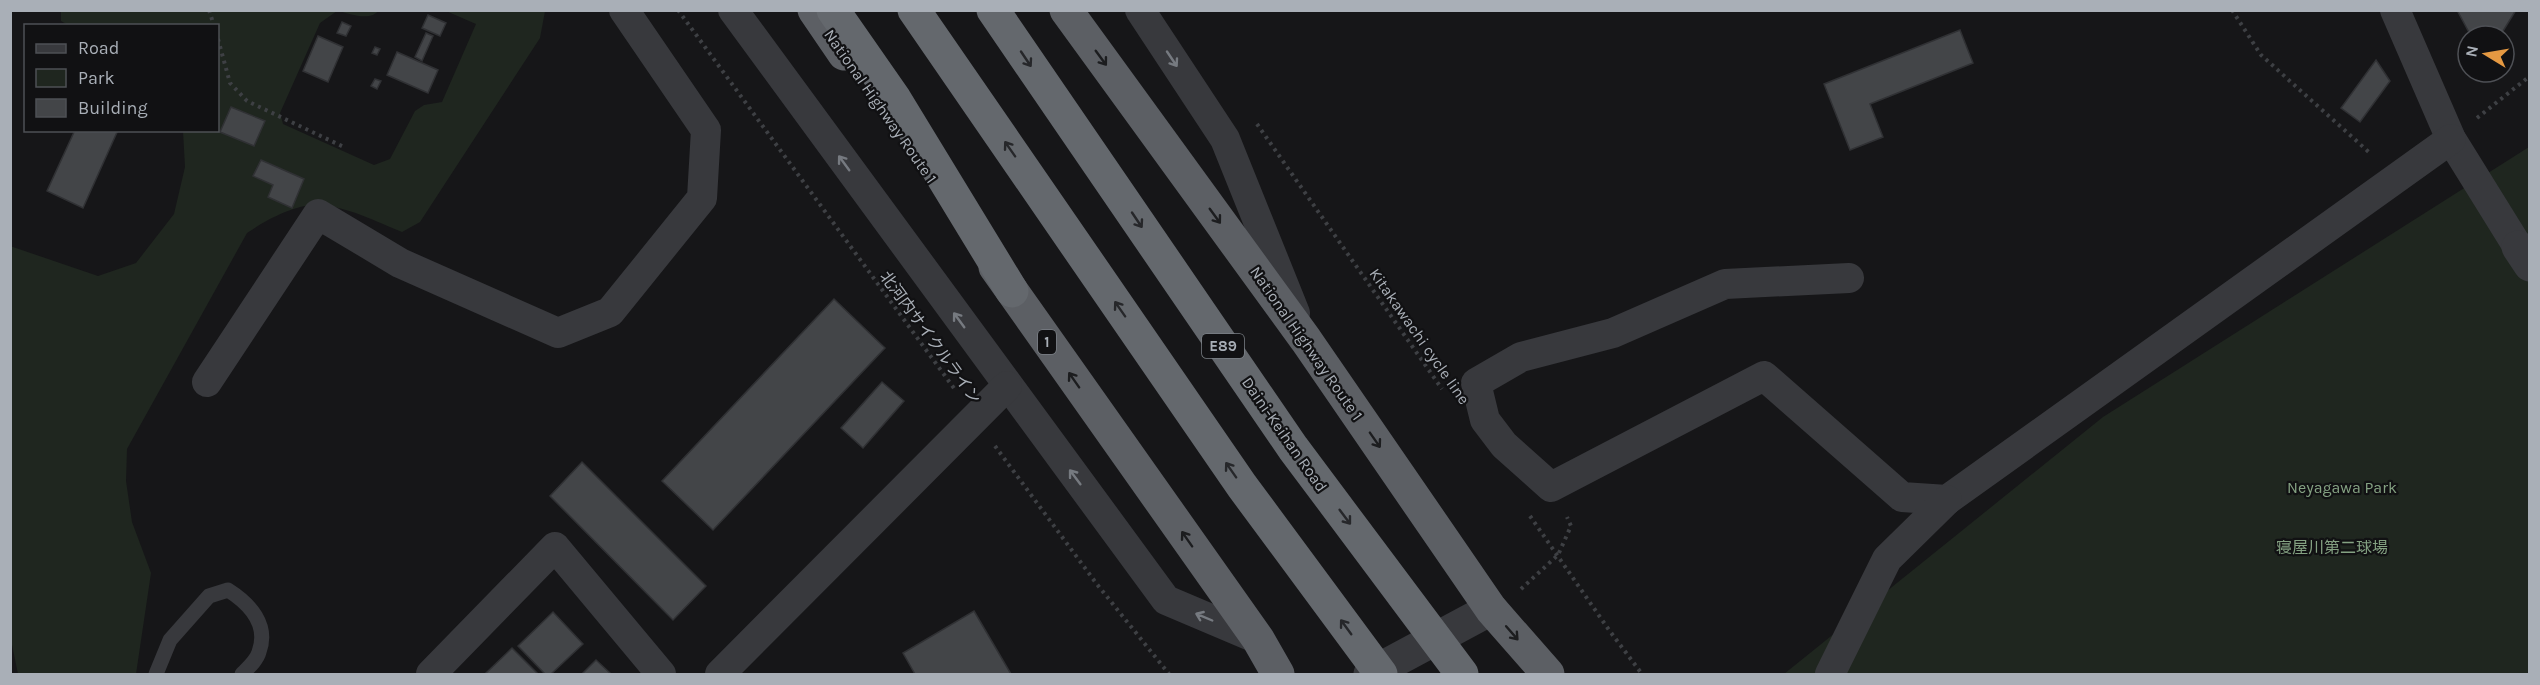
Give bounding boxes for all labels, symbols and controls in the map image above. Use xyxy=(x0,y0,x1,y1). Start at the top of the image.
legend xyxy=(24,24,219,132)
north arrow xyxy=(2456,24,2516,84)
street label: National Highway Route 1 xyxy=(820,26,941,187)
text: Road xyxy=(78,37,119,59)
text: N xyxy=(2461,44,2482,59)
one-way arrow xyxy=(1095,49,1107,65)
one-way arrow xyxy=(1020,50,1032,66)
one-way arrow xyxy=(1166,50,1178,67)
text: Park xyxy=(78,67,115,89)
text: Building xyxy=(78,97,148,119)
one-way arrow xyxy=(1004,141,1016,158)
one-way arrow xyxy=(838,155,850,171)
one-way arrow xyxy=(1209,207,1222,223)
one-way arrow xyxy=(1131,211,1143,227)
street label: National Highway Route 1 xyxy=(1246,263,1367,424)
street label: Kitakawachi cycle line xyxy=(1365,265,1474,408)
street label: 北河内サイクルライン xyxy=(876,267,985,407)
one-way arrow xyxy=(1114,302,1126,318)
one-way arrow xyxy=(953,313,965,329)
road number: 1 xyxy=(1038,330,1056,354)
road number: E89 xyxy=(1202,334,1244,358)
one-way arrow xyxy=(1068,372,1080,388)
street label: Daini-Keihan Road xyxy=(1238,373,1331,495)
one-way arrow xyxy=(1369,432,1381,448)
one-way arrow xyxy=(1225,462,1237,479)
one-way arrow xyxy=(1068,470,1081,486)
park label: Neyagawa Park xyxy=(2287,478,2397,497)
one-way arrow xyxy=(1338,509,1351,525)
one-way arrow xyxy=(1181,531,1193,548)
park label: 寝屋川第二球場 xyxy=(2276,538,2388,557)
one-way arrow xyxy=(1195,611,1214,622)
one-way arrow xyxy=(1340,620,1352,636)
one-way arrow xyxy=(1505,625,1519,640)

